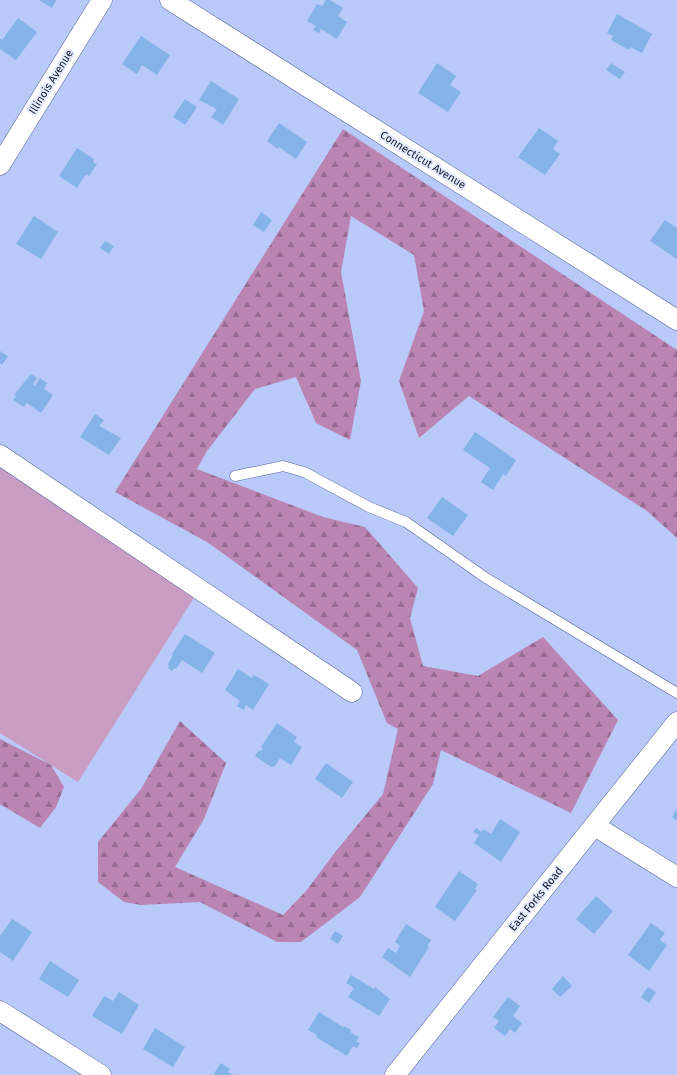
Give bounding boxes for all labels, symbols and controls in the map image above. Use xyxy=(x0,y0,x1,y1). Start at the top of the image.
street label: Illinois Avenue xyxy=(26,47,76,117)
street label: Connecticut Avenue xyxy=(378,128,468,192)
street label: East Forks Road xyxy=(506,864,566,934)

